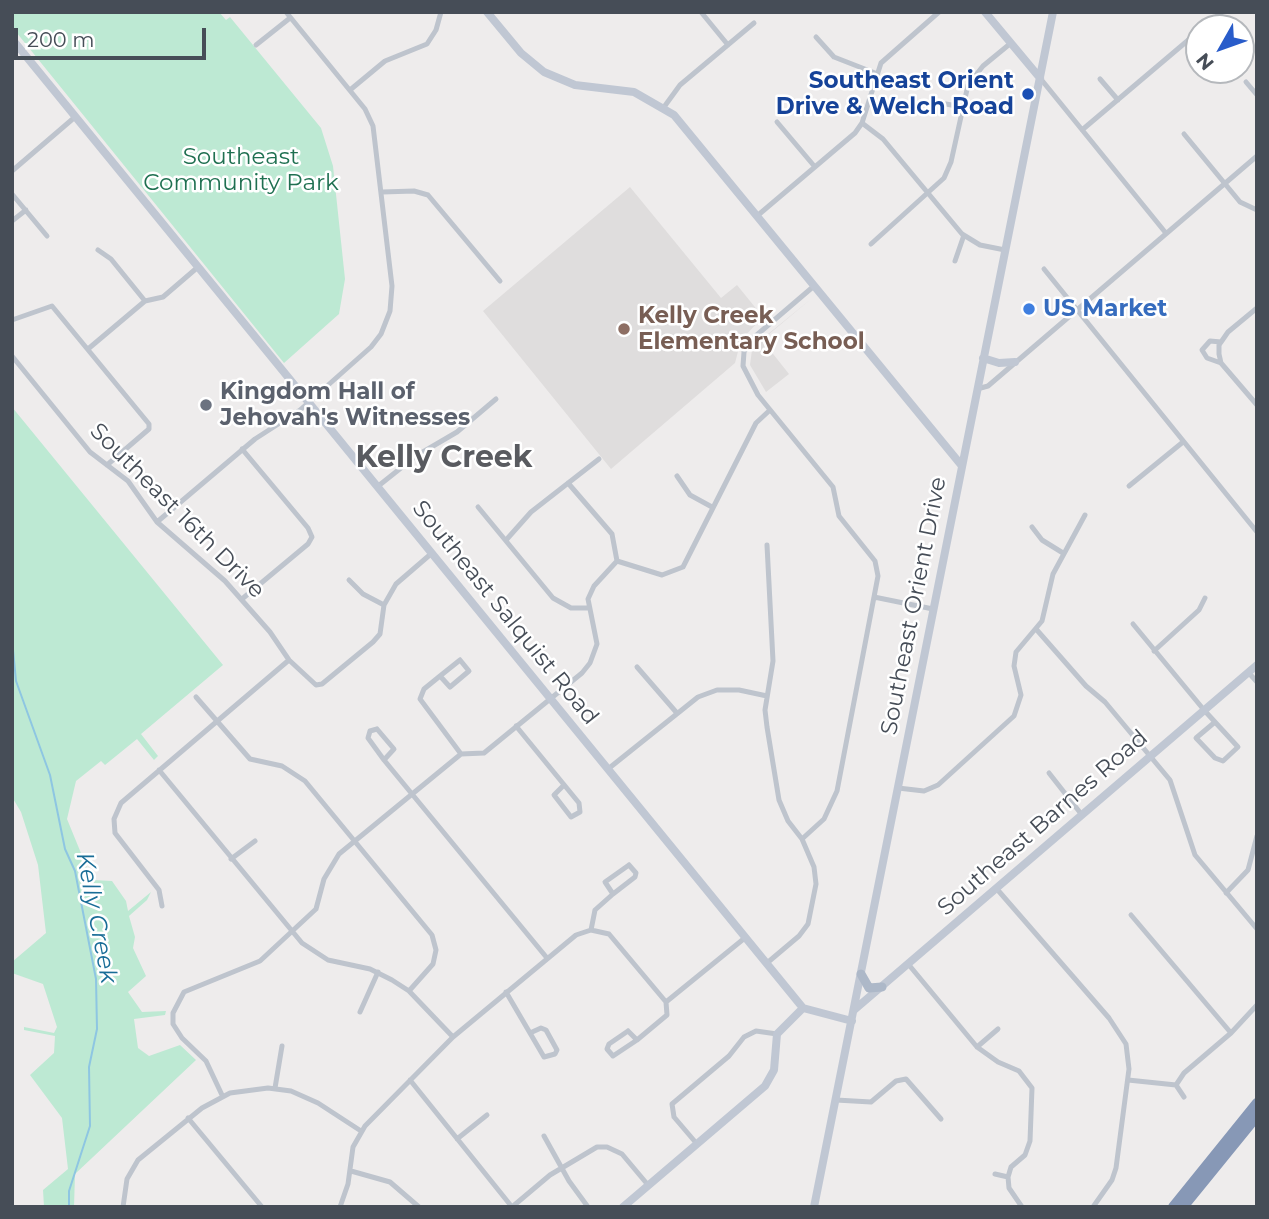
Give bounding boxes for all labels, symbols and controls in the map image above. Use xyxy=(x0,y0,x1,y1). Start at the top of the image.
scale bar xyxy=(18,14,210,58)
north arrow xyxy=(1185,14,1255,84)
text: 200 m xyxy=(27,27,94,52)
text: N xyxy=(1191,48,1219,75)
place label: Southeast Orient Drive & Welch Road xyxy=(776,67,1014,121)
marker: Southeast Orient Drive & Welch Road xyxy=(1020,86,1036,102)
park label: Southeast Community Park xyxy=(143,143,339,197)
place label: US Market xyxy=(1043,295,1167,323)
marker: US Market xyxy=(1021,301,1037,317)
place label: Kelly Creek Elementary School xyxy=(638,302,865,356)
marker: Kelly Creek Elementary School xyxy=(616,321,632,337)
place label: Kingdom Hall of Jehovah's Witnesses xyxy=(220,378,470,432)
marker: Kingdom Hall of Jehovah's Witnesses xyxy=(198,397,214,413)
street label: Southeast 16th Drive xyxy=(84,418,270,604)
district label: Kelly Creek xyxy=(356,440,532,476)
street label: Southeast Orient Drive xyxy=(875,475,953,737)
street label: Southeast Salquist Road xyxy=(406,495,604,731)
street label: Southeast Barnes Road xyxy=(932,724,1154,922)
water label: Kelly Creek xyxy=(69,850,123,986)

